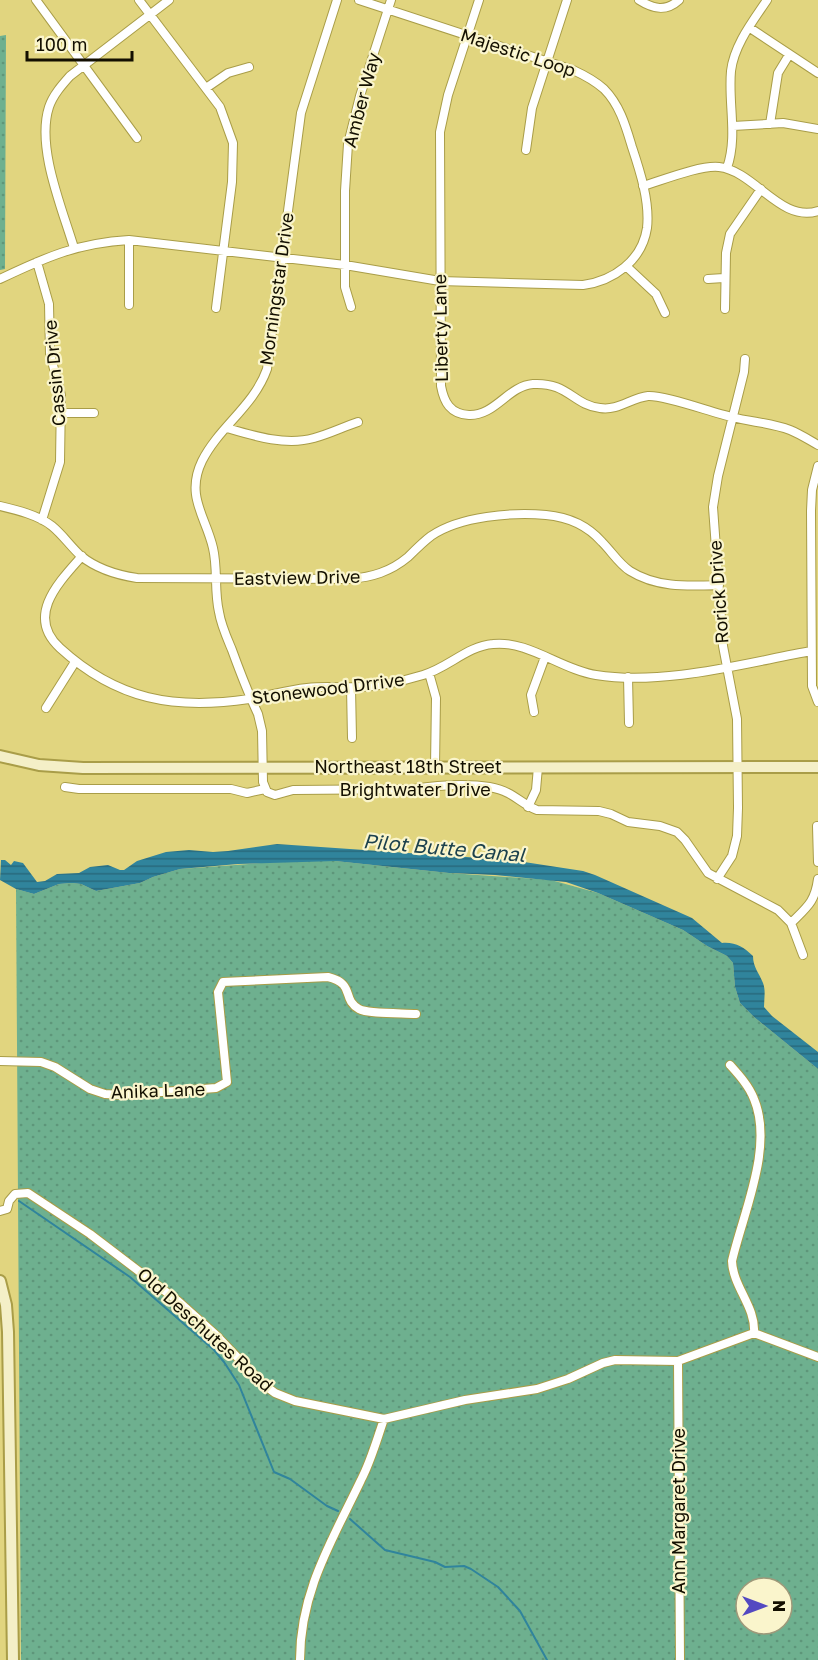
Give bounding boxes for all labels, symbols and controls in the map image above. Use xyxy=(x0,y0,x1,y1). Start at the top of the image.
street label: Majestic Loop xyxy=(458,23,579,81)
scale bar xyxy=(27,24,132,62)
text: 100 m xyxy=(36,33,87,55)
street label: Amber Way xyxy=(338,50,384,150)
street label: Morningstar Drive xyxy=(254,211,298,367)
street label: Liberty Lane xyxy=(428,274,452,382)
street label: Cassin Drive xyxy=(38,319,70,427)
street label: Rorick Drive xyxy=(703,540,733,645)
street label: Eastview Drive xyxy=(233,565,361,589)
street label: Stonewood Drrive xyxy=(250,668,405,708)
street label: Northeast 18th Street xyxy=(314,755,502,777)
street label: Brightwater Drive xyxy=(339,778,491,800)
water label: Pilot Butte Canal xyxy=(362,828,527,866)
street label: Anika Lane xyxy=(110,1077,206,1103)
street label: Old Deschutes Road xyxy=(133,1263,278,1396)
street label: Ann Margaret Drive xyxy=(667,1428,689,1594)
north arrow xyxy=(734,1576,794,1636)
text: N xyxy=(769,1600,789,1612)

